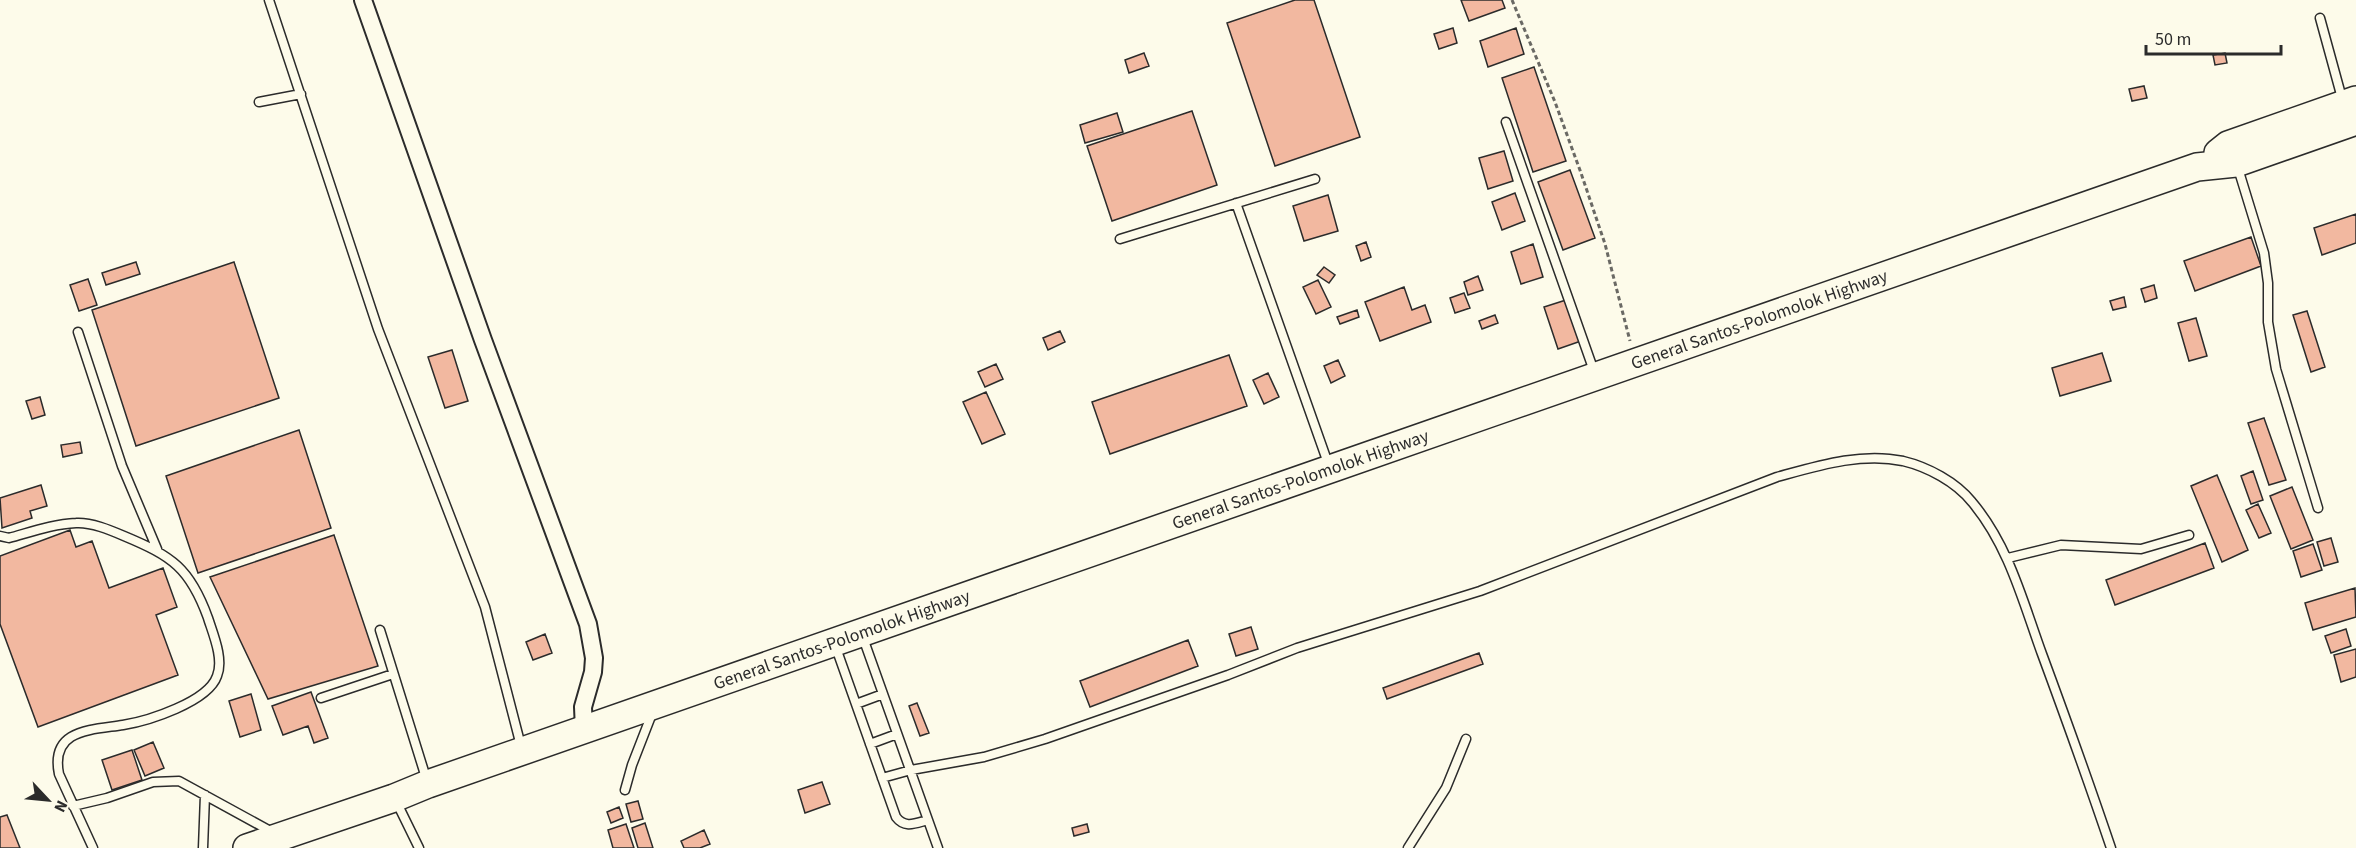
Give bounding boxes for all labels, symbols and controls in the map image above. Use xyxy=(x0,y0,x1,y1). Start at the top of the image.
scale bar xyxy=(2146,18,2281,56)
text: 50 m xyxy=(2155,27,2191,52)
street label: General Santos-Polomolok Highway xyxy=(1627,263,1891,376)
street label: General Santos-Polomolok Highway xyxy=(1169,423,1433,536)
street label: General Santos-Polomolok Highway xyxy=(710,583,974,696)
north arrow xyxy=(18,770,78,830)
text: N xyxy=(48,797,73,816)

